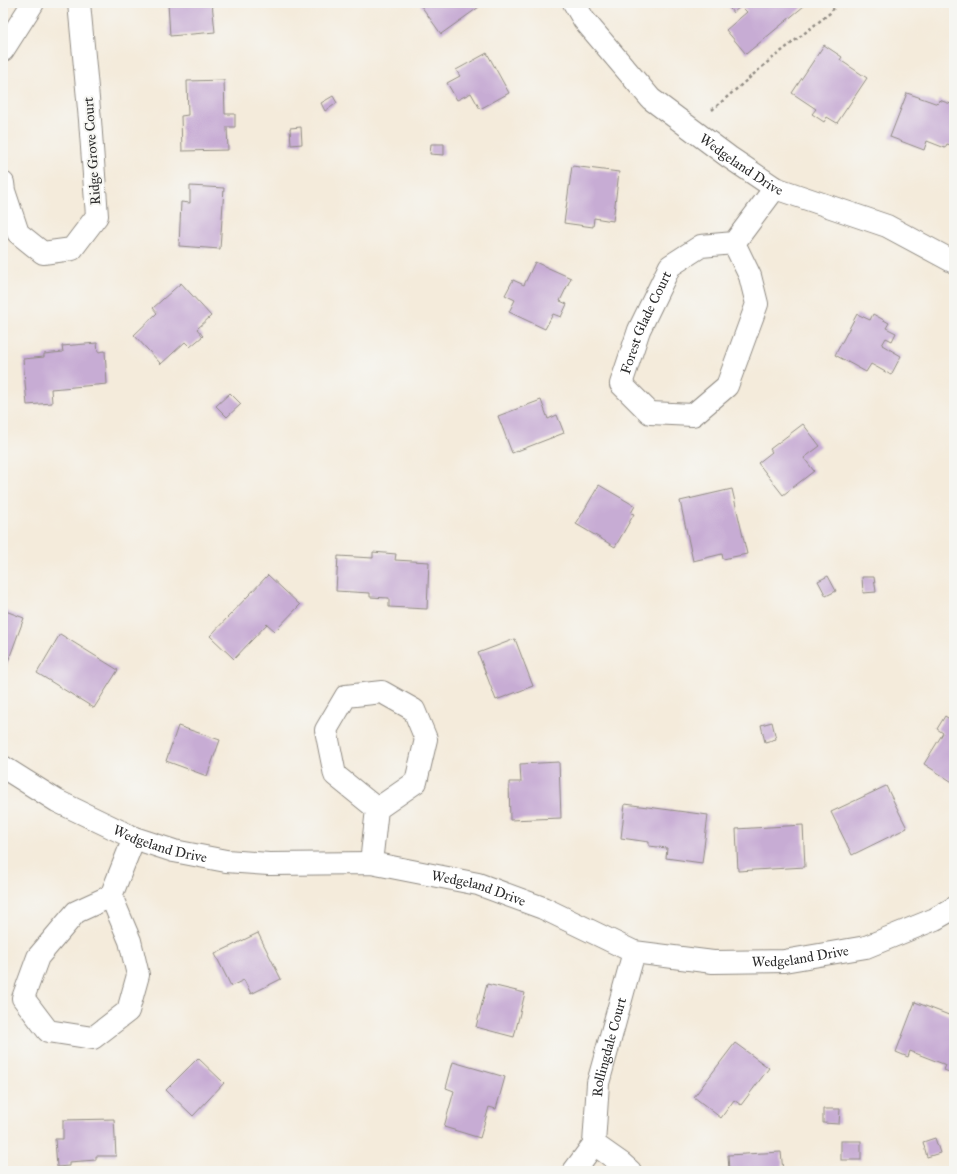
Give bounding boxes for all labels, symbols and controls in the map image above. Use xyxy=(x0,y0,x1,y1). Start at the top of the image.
street label: Ridge Grove Court xyxy=(80,96,104,206)
street label: Wedgeland Drive xyxy=(696,130,785,199)
street label: Forest Glade Court xyxy=(616,268,675,376)
street label: Wedgeland Drive xyxy=(110,821,209,866)
street label: Wedgeland Drive xyxy=(430,867,528,910)
street label: Wedgeland Drive xyxy=(752,942,850,970)
street label: Rollingdale Court xyxy=(589,995,630,1097)

